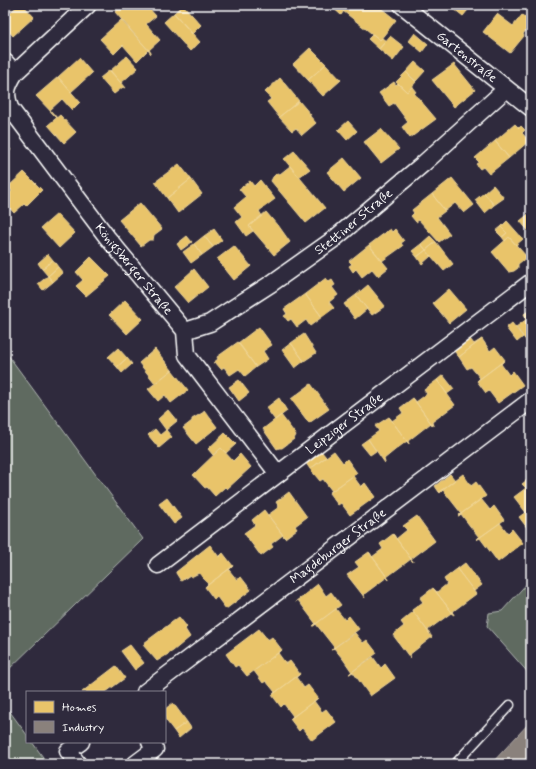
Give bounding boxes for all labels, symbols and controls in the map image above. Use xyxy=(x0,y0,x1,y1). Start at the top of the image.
street label: Gartenstraße xyxy=(433,27,501,86)
street label: Stettiner Straße xyxy=(311,185,396,259)
street label: Königsberger Straße xyxy=(91,220,177,318)
street label: Leipziger Straße xyxy=(302,389,386,458)
street label: Magdeburger Straße xyxy=(286,504,390,588)
legend xyxy=(26,691,166,743)
text: Homes xyxy=(62,700,97,716)
text: Industry xyxy=(62,720,104,736)

